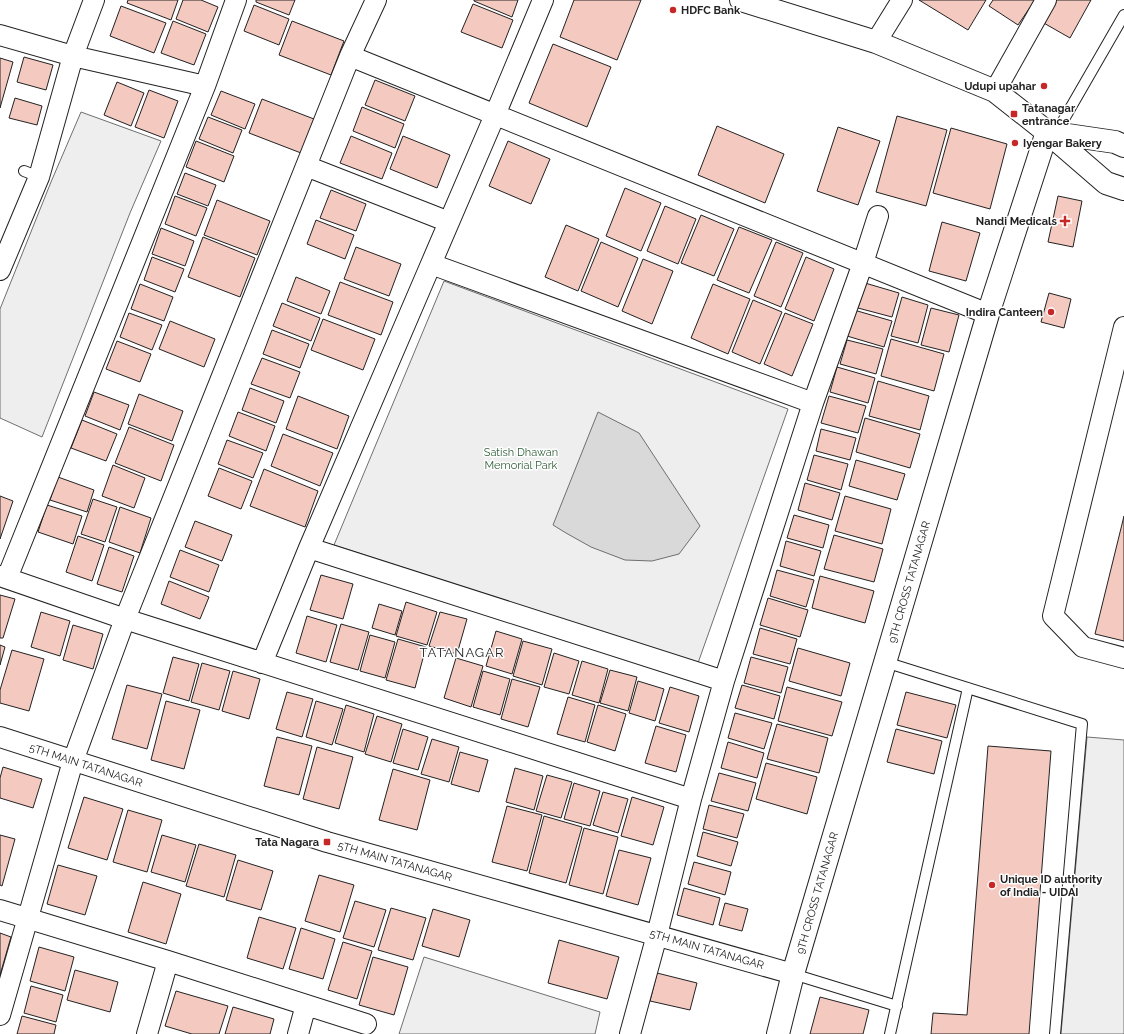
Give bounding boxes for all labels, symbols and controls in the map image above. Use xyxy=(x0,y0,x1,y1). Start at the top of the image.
place label: HDFC Bank xyxy=(681,4,741,17)
marker: HDFC Bank xyxy=(668,5,678,15)
place label: Udupi upahar xyxy=(964,80,1037,93)
marker: Udupi upahar xyxy=(1039,81,1049,91)
place label: Tatanagar entrance xyxy=(1022,102,1076,128)
marker: Tatanagar entrance xyxy=(1009,109,1019,119)
place label: Iyengar Bakery xyxy=(1023,137,1102,150)
marker: Iyengar Bakery xyxy=(1010,138,1020,148)
place label: Nandi Medicals xyxy=(976,215,1058,228)
marker: Nandi Medicals xyxy=(1060,216,1070,226)
place label: Indira Canteen xyxy=(966,306,1043,319)
marker: Indira Canteen xyxy=(1046,307,1056,317)
park label: Satish Dhawan Memorial Park xyxy=(484,446,558,472)
street label: 9TH CROSS TATANAGAR xyxy=(886,520,933,645)
district label: TATANAGAR xyxy=(420,645,504,660)
street label: 5TH MAIN TATANAGAR xyxy=(28,741,144,790)
street label: 9TH CROSS TATANAGAR xyxy=(794,831,841,956)
place label: Tata Nagara xyxy=(255,836,319,849)
marker: Tata Nagara xyxy=(322,837,332,847)
street label: 5TH MAIN TATANAGAR xyxy=(336,839,454,884)
place label: Unique ID authority of India - UIDAI xyxy=(1000,873,1102,899)
marker: Unique ID authority of India - UIDAI xyxy=(987,880,997,890)
street label: 5TH MAIN TATANAGAR xyxy=(648,927,766,972)

